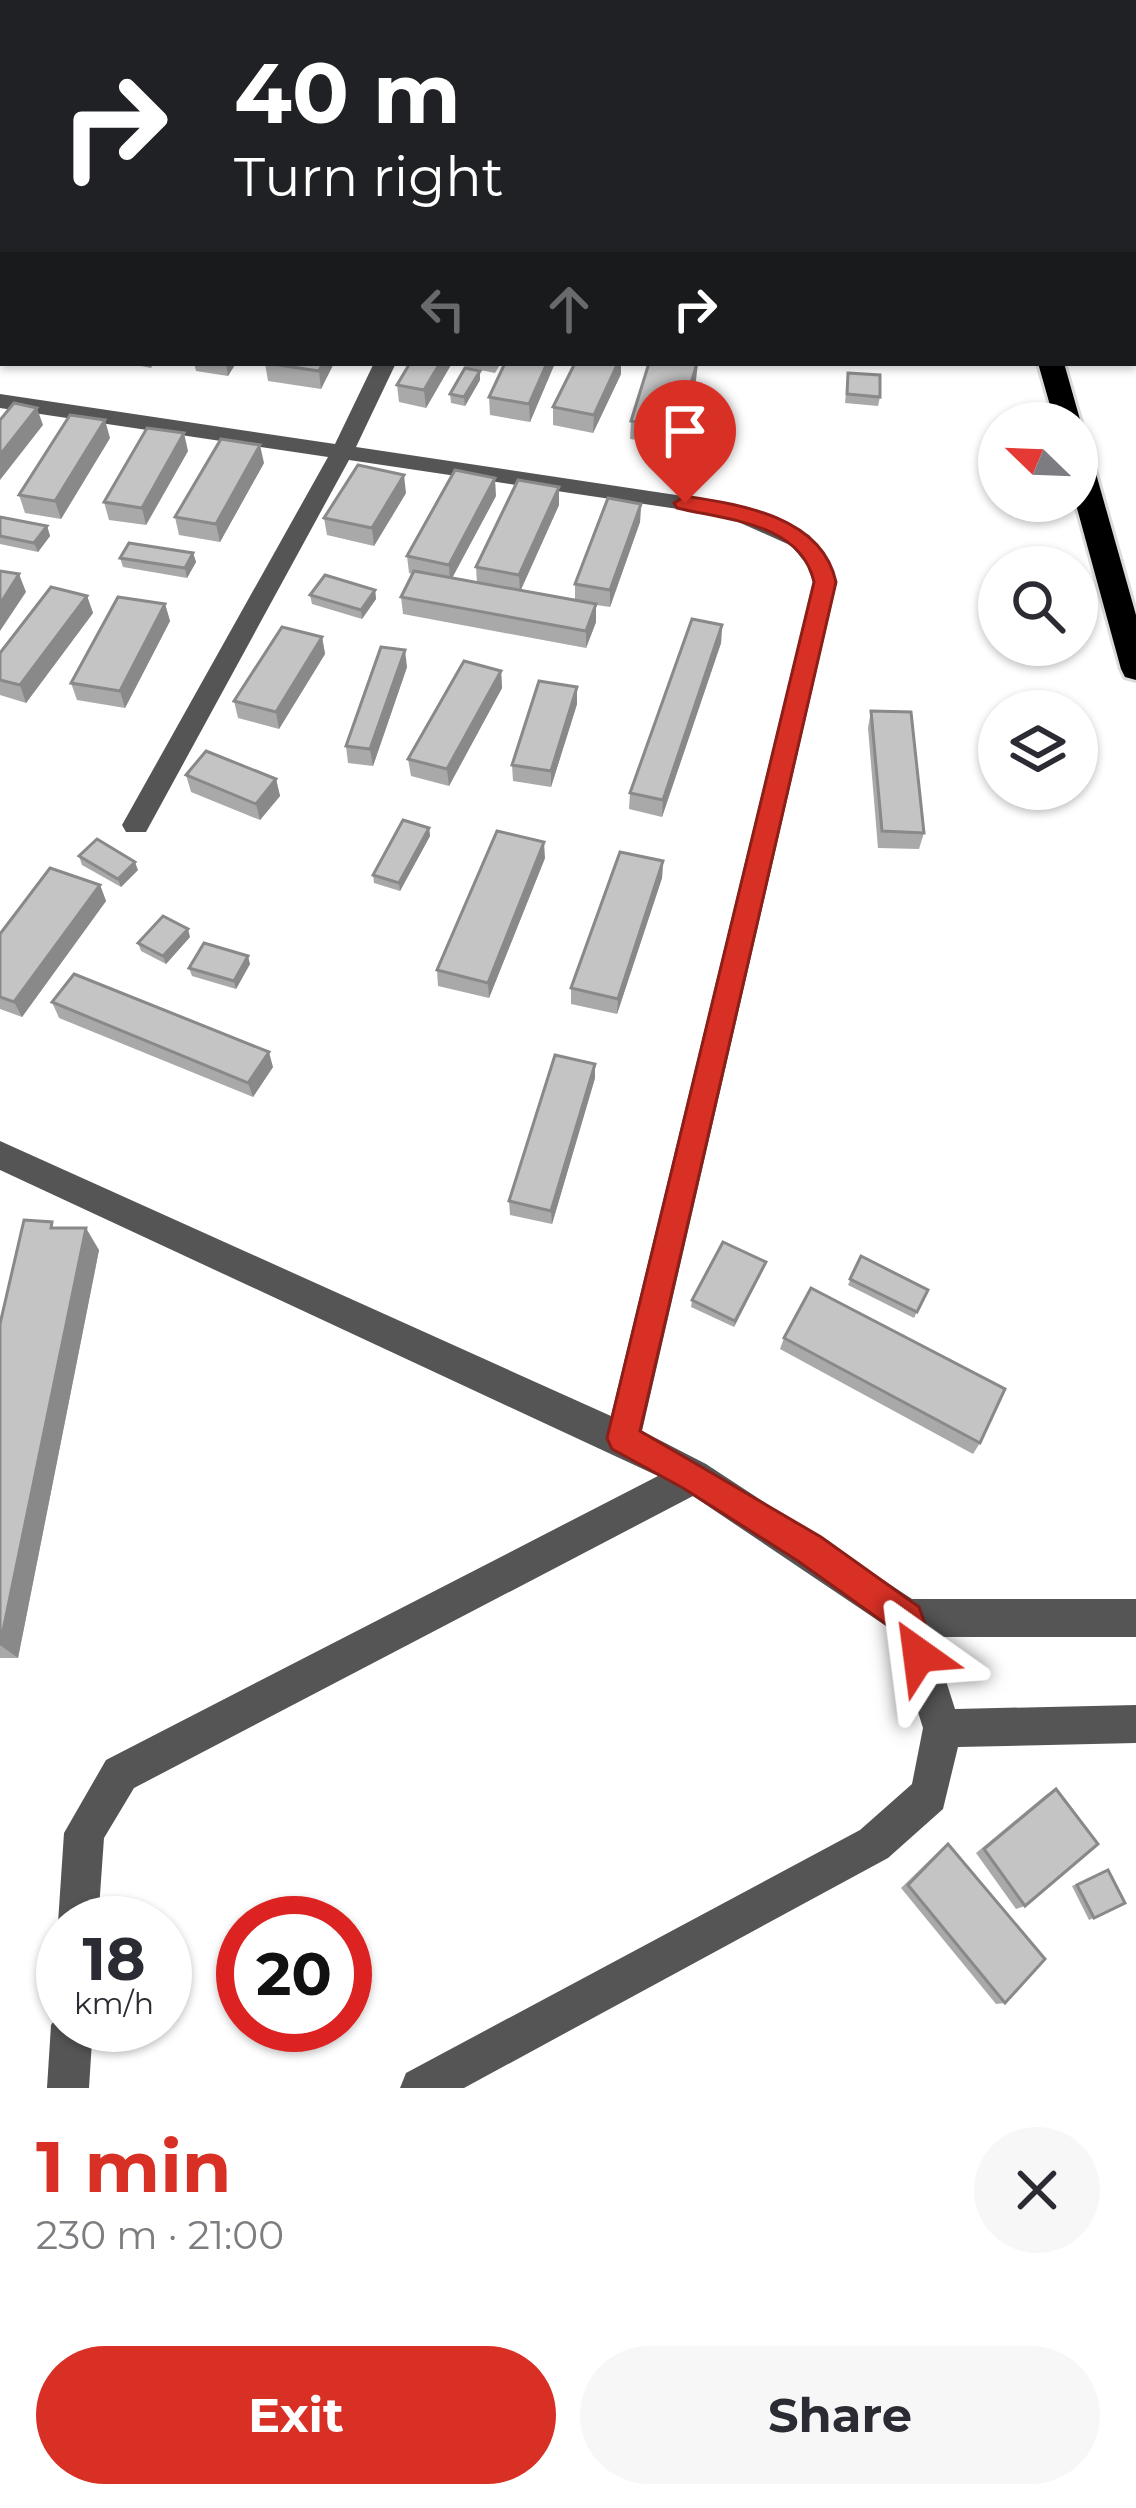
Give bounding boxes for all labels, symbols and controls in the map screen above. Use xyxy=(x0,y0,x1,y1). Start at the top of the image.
text: 40 m xyxy=(234,42,461,144)
icon: right xyxy=(36,48,192,204)
text: Turn right xyxy=(234,144,504,210)
icon: left xyxy=(410,276,476,342)
icon: ahead xyxy=(536,276,602,342)
icon: right xyxy=(662,276,728,342)
pin xyxy=(634,380,736,503)
icon: arrive xyxy=(652,398,718,464)
north arrow xyxy=(978,402,1098,522)
map controls xyxy=(978,402,1098,810)
button: search xyxy=(978,546,1098,666)
button: layers xyxy=(978,690,1098,810)
position arrow xyxy=(856,1592,982,1718)
speed limit sign: 20 xyxy=(216,1896,372,2052)
text: 18 xyxy=(82,1922,146,1995)
text: km/h xyxy=(74,1985,154,2022)
text: 1 min xyxy=(36,2122,232,2210)
button: close xyxy=(974,2127,1100,2253)
text: 230 m · 21:00 xyxy=(36,2211,284,2259)
button: Exit xyxy=(36,2346,556,2484)
button: Share xyxy=(580,2346,1100,2484)

